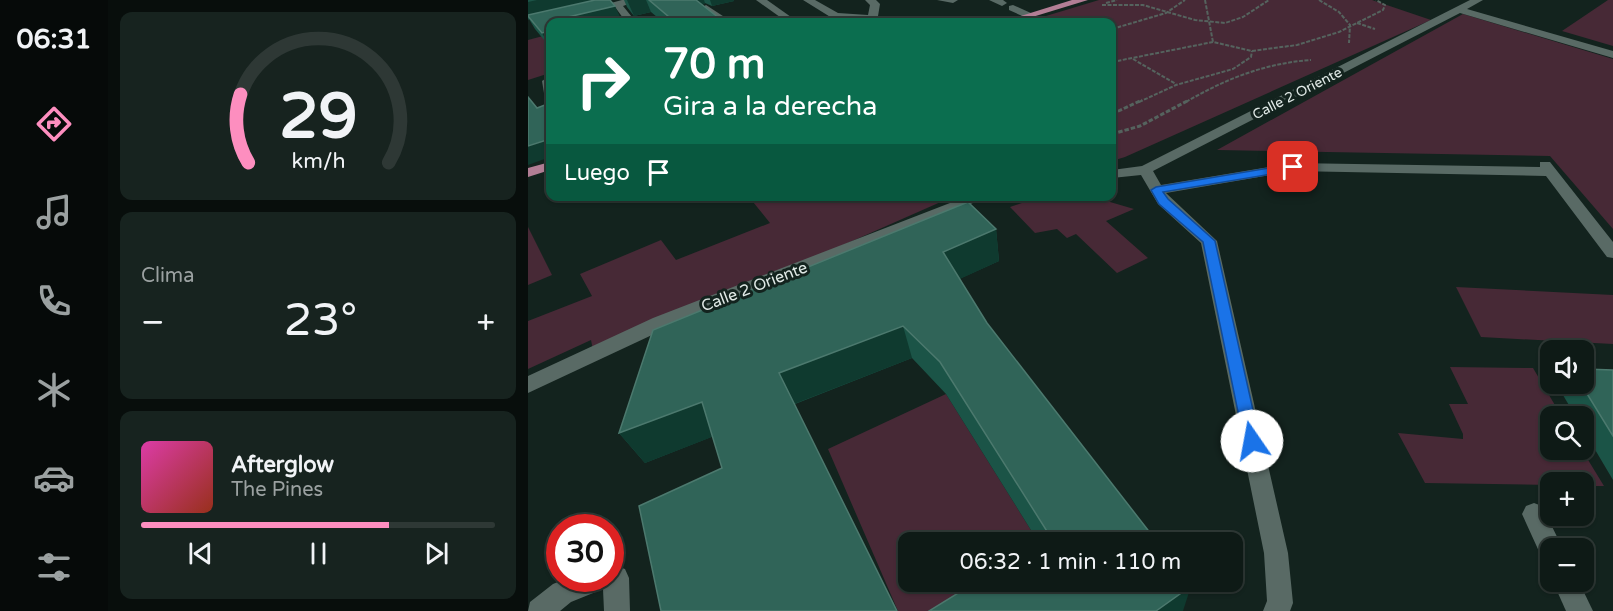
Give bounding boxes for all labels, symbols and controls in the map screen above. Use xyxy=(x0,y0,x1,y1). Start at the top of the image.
text: 06:31 xyxy=(17,23,91,56)
text: 70 m xyxy=(663,39,765,90)
icon: right xyxy=(564,42,642,120)
street label: Calle 2 Oriente xyxy=(1250,64,1345,123)
text: 29 xyxy=(279,80,357,155)
text: Gira a la derecha xyxy=(663,90,877,123)
icon: directions xyxy=(33,103,75,145)
pin xyxy=(1267,141,1318,192)
text: km/h xyxy=(291,148,345,174)
icon: arrive xyxy=(1276,150,1309,183)
icon: arrive xyxy=(642,156,675,189)
text: Luego xyxy=(564,160,630,186)
icon: music xyxy=(33,191,75,233)
street label: Calle 2 Oriente xyxy=(698,258,810,316)
text: Clima xyxy=(141,264,194,288)
icon: phone xyxy=(33,280,75,322)
text: 23° xyxy=(284,294,357,348)
text: − xyxy=(141,303,165,342)
text: + xyxy=(476,303,495,342)
map controls xyxy=(1540,340,1594,592)
button: sound xyxy=(1540,340,1594,394)
icon: climate xyxy=(33,369,75,411)
button: search xyxy=(1540,406,1594,460)
position arrow xyxy=(1220,409,1284,473)
text: Afterglow xyxy=(231,452,334,478)
icon: car xyxy=(33,457,75,499)
button: + xyxy=(1540,472,1594,526)
text: The Pines xyxy=(231,478,323,502)
speed limit sign: 30 xyxy=(546,514,624,592)
icon: previous xyxy=(184,537,217,570)
icon: pause xyxy=(302,537,335,570)
icon: next xyxy=(420,537,453,570)
button: − xyxy=(1540,538,1594,592)
icon: filters xyxy=(33,546,75,588)
text: 06:32 · 1 min · 110 m xyxy=(960,549,1181,575)

